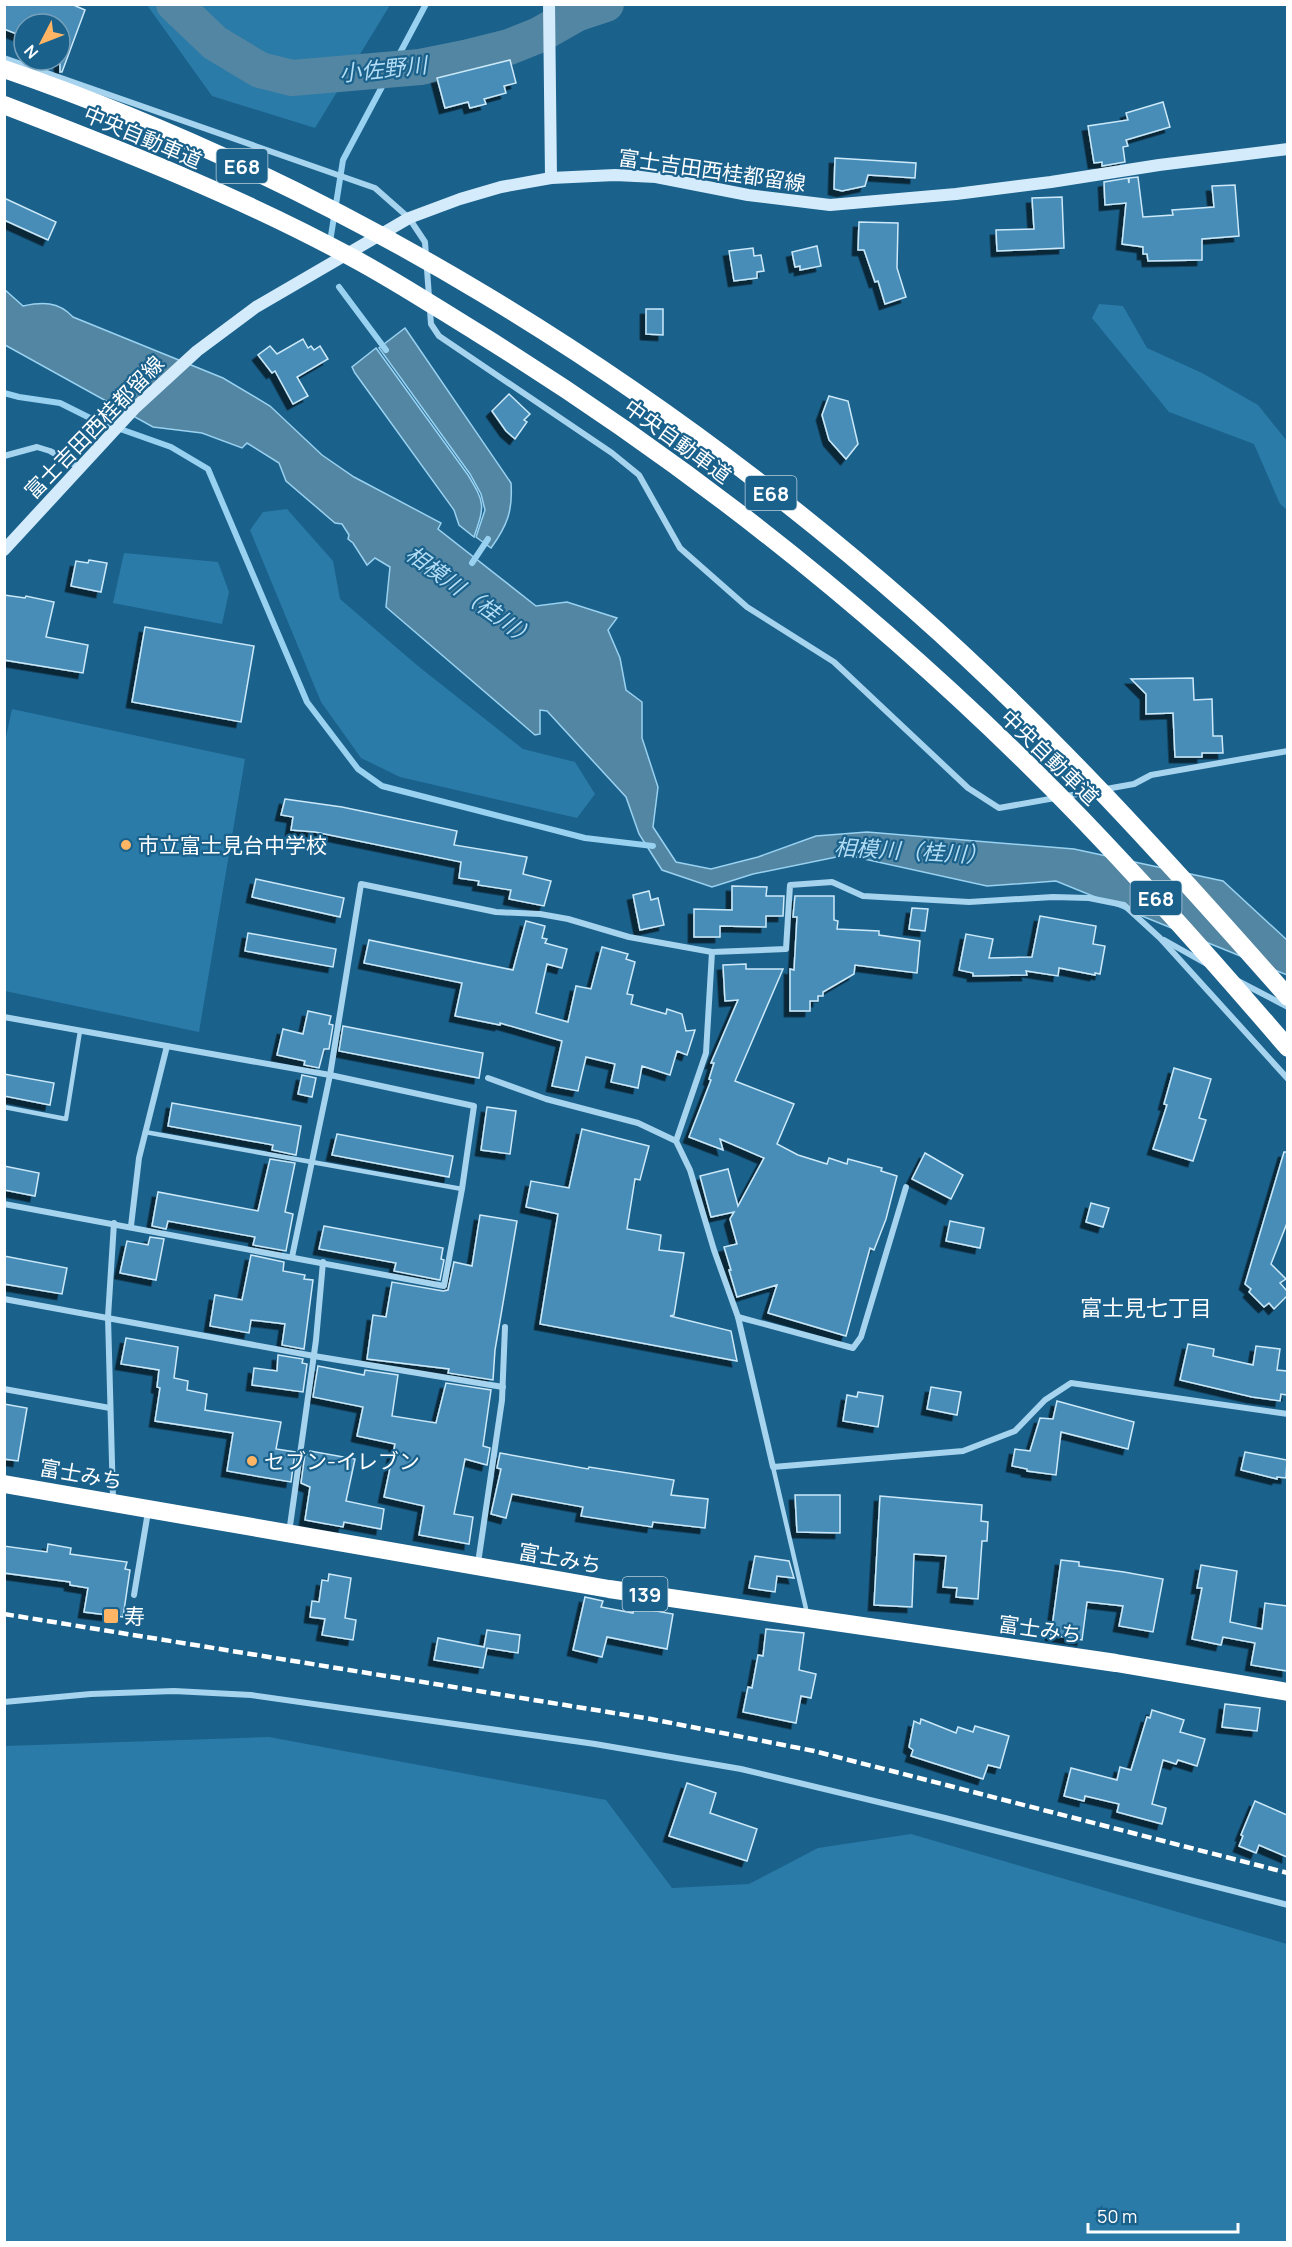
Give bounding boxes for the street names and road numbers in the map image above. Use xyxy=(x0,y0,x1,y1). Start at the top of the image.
street label: 中央自動車道 xyxy=(80,99,206,175)
street label: 富士吉田西桂都留線 xyxy=(616,143,808,197)
road number: E68 xyxy=(216,149,268,183)
street label: 富士吉田西桂都留線 xyxy=(18,349,170,505)
street label: 中央自動車道 xyxy=(619,393,737,489)
road number: E68 xyxy=(746,476,796,510)
street label: 中央自動車道 xyxy=(995,703,1105,811)
road number: E68 xyxy=(1130,881,1182,915)
street label: 富士みち xyxy=(37,1453,125,1495)
street label: 富士みち xyxy=(516,1537,604,1579)
road number: 139 xyxy=(622,1577,668,1611)
street label: 富士みち xyxy=(996,1609,1084,1649)

